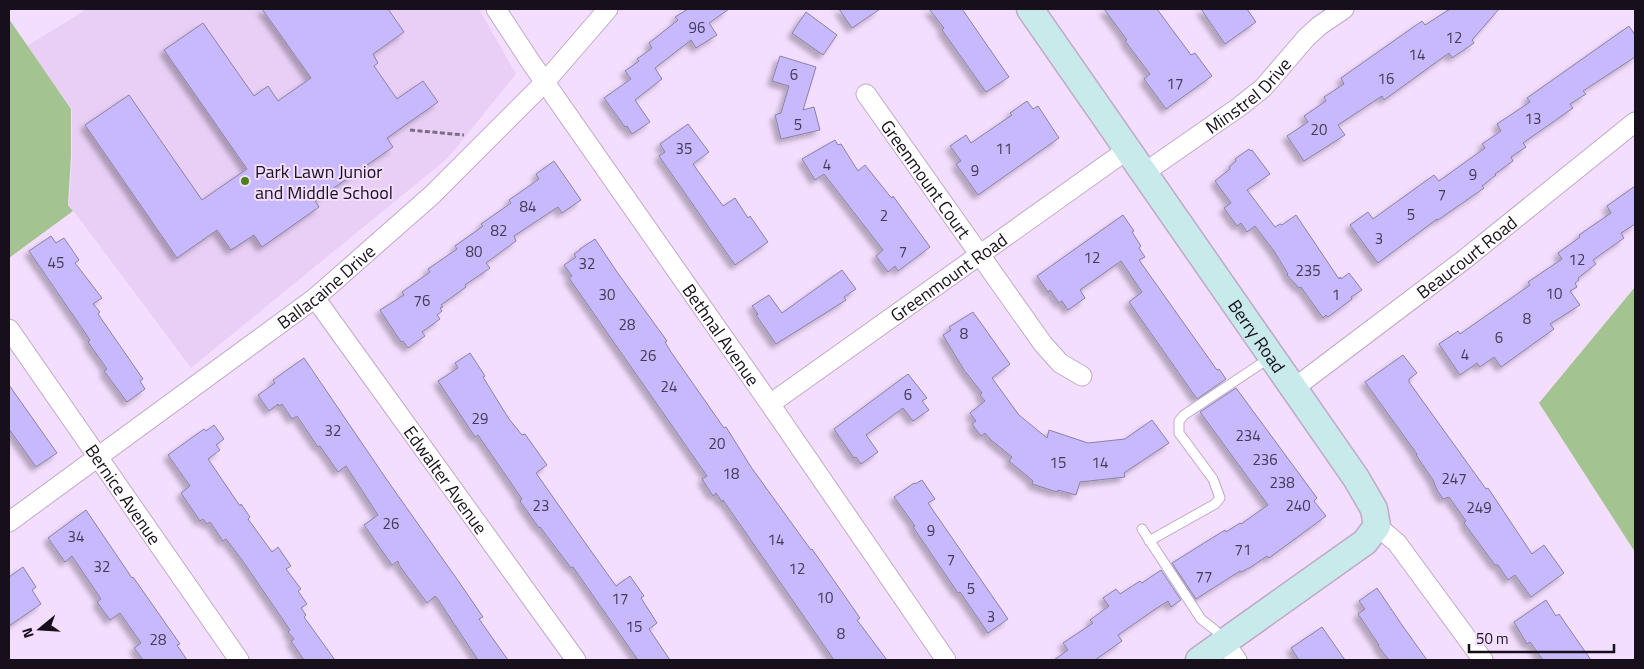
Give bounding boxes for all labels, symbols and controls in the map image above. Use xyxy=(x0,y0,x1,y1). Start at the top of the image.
house number: 96 xyxy=(689,16,705,39)
house number: 12 xyxy=(1446,26,1462,49)
house number: 14 xyxy=(1409,43,1425,66)
street label: Minstrel Drive xyxy=(1199,51,1297,140)
house number: 6 xyxy=(790,63,798,86)
house number: 16 xyxy=(1378,67,1394,90)
house number: 17 xyxy=(1167,72,1183,95)
house number: 13 xyxy=(1525,107,1541,130)
house number: 5 xyxy=(794,113,802,136)
street label: Greenmount Court xyxy=(875,114,978,245)
house number: 20 xyxy=(1311,118,1327,141)
house number: 35 xyxy=(676,137,692,160)
house number: 11 xyxy=(996,137,1012,160)
house number: 4 xyxy=(823,153,831,176)
place label: Park Lawn Junior and Middle School xyxy=(255,158,393,206)
house number: 9 xyxy=(971,159,979,182)
house number: 9 xyxy=(1469,163,1477,186)
marker: Park Lawn Junior and Middle School xyxy=(239,175,251,187)
house number: 7 xyxy=(1438,183,1446,206)
house number: 84 xyxy=(520,195,536,218)
house number: 5 xyxy=(1407,203,1415,226)
house number: 2 xyxy=(880,204,888,227)
street label: Beaucourt Road xyxy=(1410,209,1523,305)
house number: 82 xyxy=(491,219,507,242)
street label: Greenmount Road xyxy=(884,226,1013,328)
house number: 3 xyxy=(1375,227,1383,250)
street label: Ballacaine Drive xyxy=(271,238,381,335)
house number: 80 xyxy=(466,240,482,263)
house number: 7 xyxy=(899,240,907,263)
house number: 12 xyxy=(1084,246,1100,269)
house number: 12 xyxy=(1569,248,1585,271)
house number: 45 xyxy=(48,251,64,274)
house number: 32 xyxy=(579,252,595,275)
house number: 235 xyxy=(1295,259,1321,282)
street label: Bethnal Avenue xyxy=(676,278,767,391)
house number: 10 xyxy=(1546,282,1562,305)
house number: 30 xyxy=(599,283,615,306)
house number: 1 xyxy=(1332,283,1340,306)
house number: 76 xyxy=(414,289,430,312)
street label: Berry Road xyxy=(1222,293,1292,378)
house number: 8 xyxy=(1523,307,1531,330)
house number: 28 xyxy=(619,313,635,336)
house number: 8 xyxy=(960,322,968,345)
house number: 6 xyxy=(1495,326,1503,349)
house number: 4 xyxy=(1461,343,1469,366)
house number: 26 xyxy=(640,344,656,367)
house number: 24 xyxy=(661,375,677,398)
house number: 6 xyxy=(904,383,912,406)
house number: 29 xyxy=(472,407,488,430)
house number: 32 xyxy=(325,419,341,442)
street label: Edwalter Avenue xyxy=(398,420,494,540)
house number: 234 xyxy=(1235,424,1261,447)
house number: 20 xyxy=(709,432,725,455)
street label: Bernice Avenue xyxy=(79,438,168,550)
house number: 236 xyxy=(1252,448,1278,471)
house number: 15 xyxy=(1050,451,1066,474)
house number: 14 xyxy=(1092,451,1108,474)
house number: 18 xyxy=(723,462,739,485)
house number: 247 xyxy=(1441,467,1467,490)
house number: 238 xyxy=(1269,471,1295,494)
house number: 23 xyxy=(533,494,549,517)
house number: 240 xyxy=(1285,494,1311,517)
house number: 249 xyxy=(1466,496,1492,519)
house number: 26 xyxy=(383,512,399,535)
house number: 9 xyxy=(927,519,935,542)
house number: 34 xyxy=(68,525,84,548)
house number: 14 xyxy=(768,528,784,551)
house number: 71 xyxy=(1235,538,1251,561)
house number: 7 xyxy=(947,548,955,571)
house number: 32 xyxy=(94,555,110,578)
house number: 12 xyxy=(789,557,805,580)
house number: 77 xyxy=(1196,565,1212,588)
house number: 5 xyxy=(967,577,975,600)
house number: 10 xyxy=(817,586,833,609)
house number: 17 xyxy=(612,587,628,610)
north arrow xyxy=(15,604,65,654)
house number: 3 xyxy=(987,605,995,628)
house number: 15 xyxy=(626,615,642,638)
house number: 8 xyxy=(837,622,845,645)
scale bar xyxy=(1469,622,1614,654)
text: N xyxy=(16,625,39,641)
text: 50 m xyxy=(1476,627,1509,650)
house number: 28 xyxy=(150,628,166,651)

